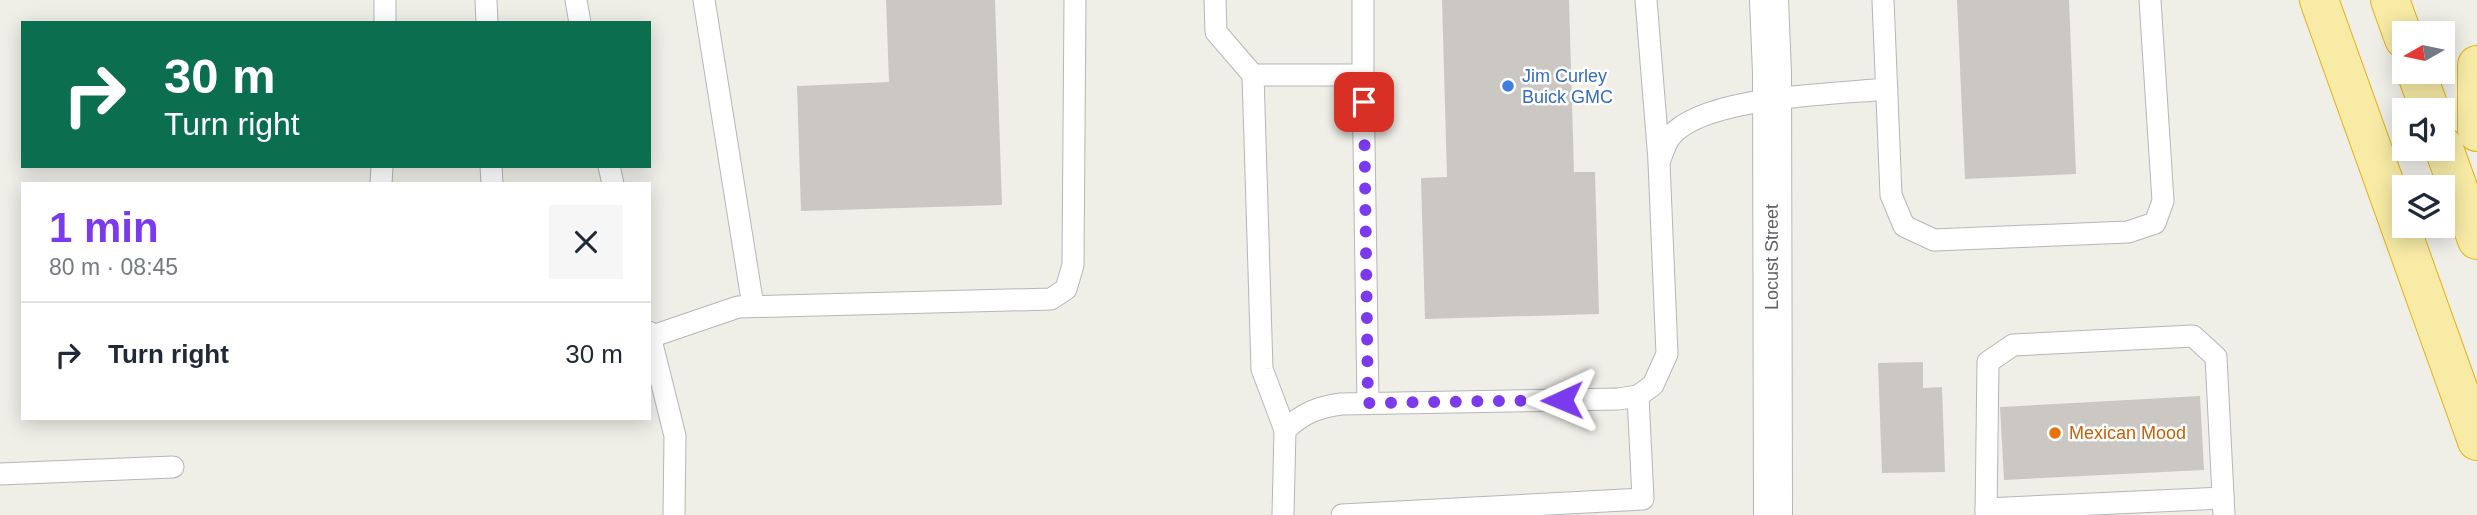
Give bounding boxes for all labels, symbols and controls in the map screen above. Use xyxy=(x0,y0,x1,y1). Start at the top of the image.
north arrow xyxy=(2392,21,2455,84)
map controls xyxy=(2392,21,2455,238)
icon: right xyxy=(49,49,140,140)
text: 30 m xyxy=(164,49,276,103)
place label: Jim Curley Buick GMC xyxy=(1522,66,1613,107)
pin xyxy=(1334,72,1394,132)
marker: Jim Curley Buick GMC xyxy=(1500,78,1516,94)
icon: arrive xyxy=(1345,83,1383,121)
button: sound xyxy=(2392,98,2455,161)
text: Turn right xyxy=(164,106,300,142)
button: layers xyxy=(2392,175,2455,238)
text: 1 min xyxy=(49,204,159,251)
street label: Locust Street xyxy=(1762,204,1782,310)
button: close xyxy=(549,205,623,279)
text: 80 m · 08:45 xyxy=(49,254,178,280)
icon: right xyxy=(49,336,87,374)
text: Turn right xyxy=(108,339,229,369)
text: 30 m xyxy=(565,339,623,369)
position arrow xyxy=(1525,363,1599,437)
place label: Mexican Mood xyxy=(2069,423,2186,443)
marker: Mexican Mood xyxy=(2047,425,2063,441)

